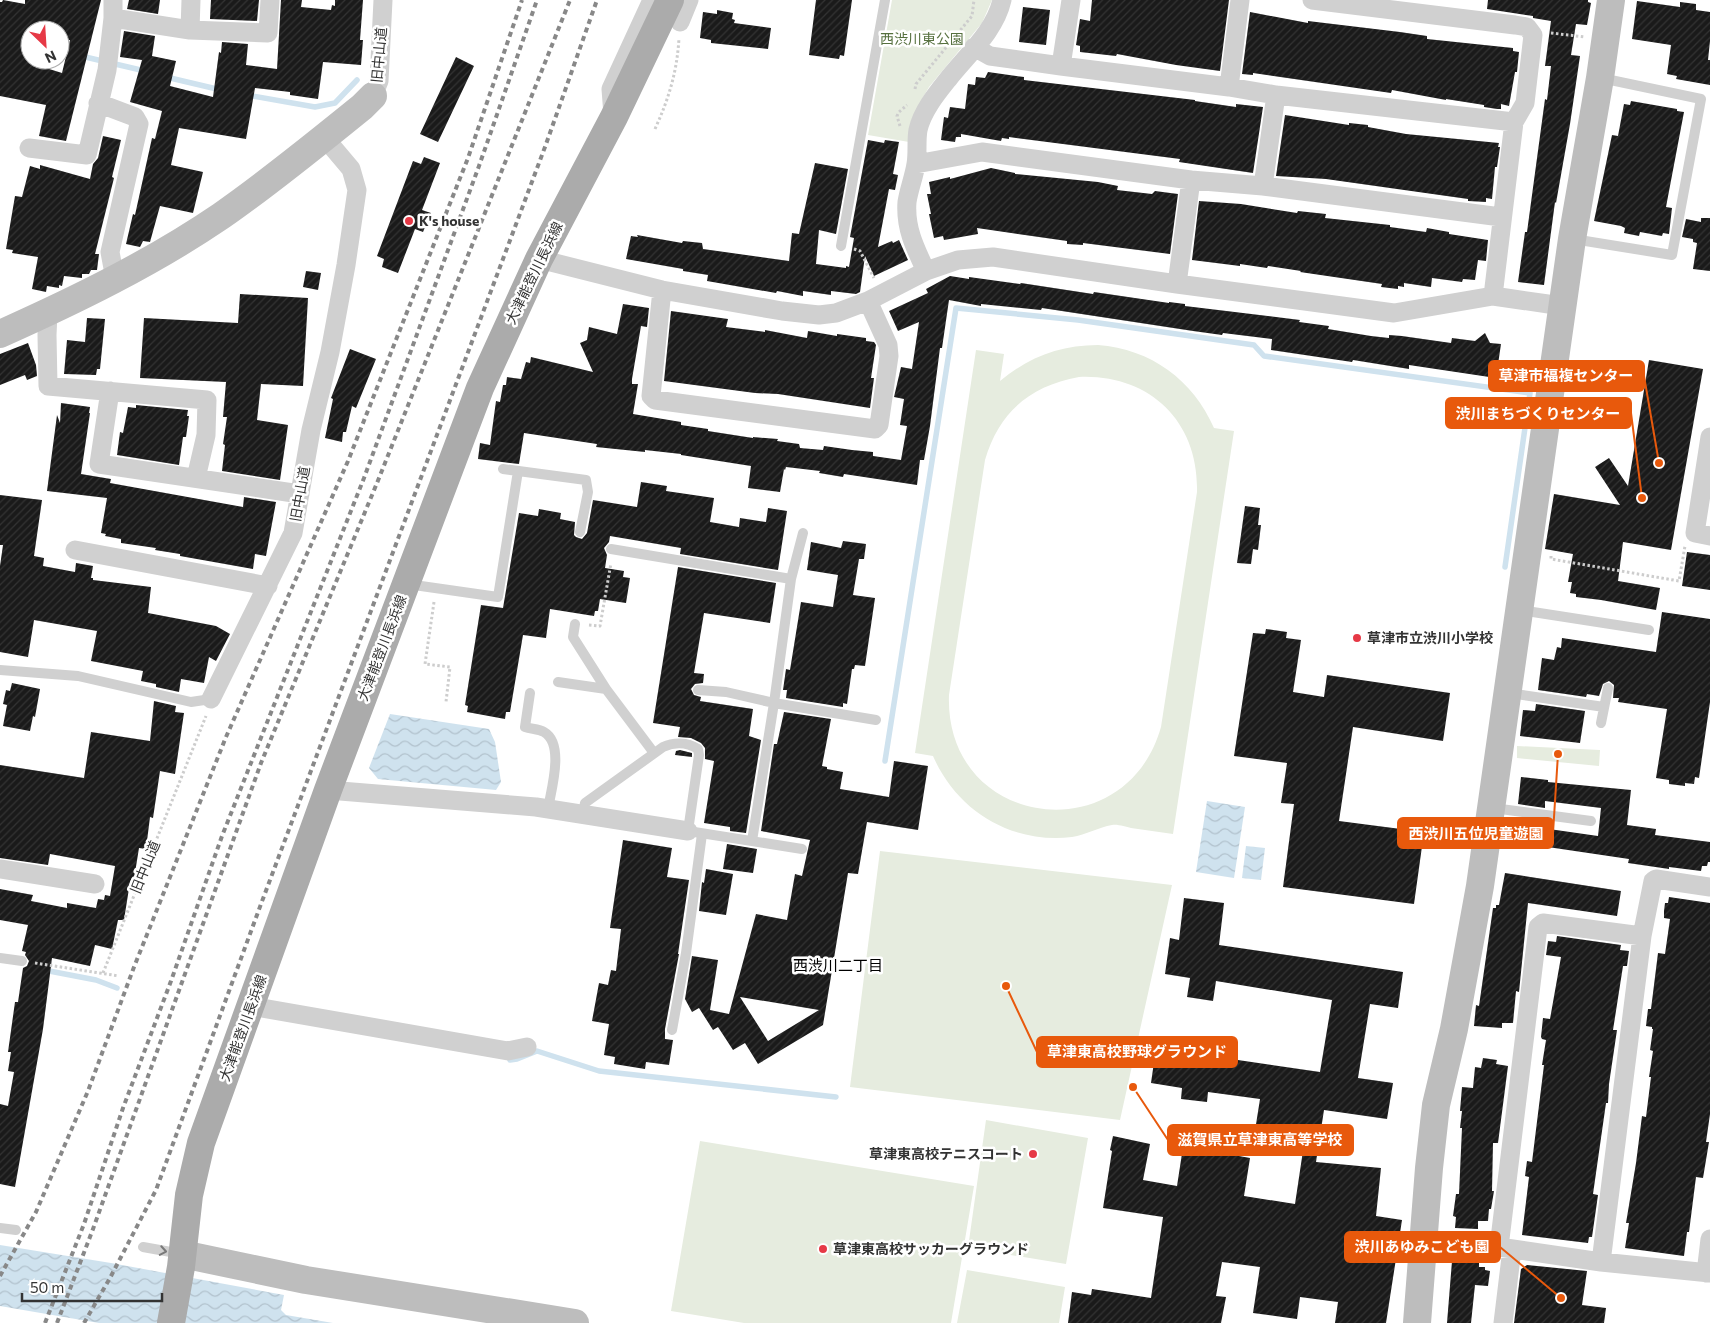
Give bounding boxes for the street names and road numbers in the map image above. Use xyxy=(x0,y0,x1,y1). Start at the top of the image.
street label: 旧中山道 xyxy=(368,26,389,84)
street label: 大津能登川長浜線 xyxy=(501,219,566,327)
street label: 旧中山道 xyxy=(286,465,313,523)
street label: 大津能登川長浜線 xyxy=(354,592,410,703)
street label: 旧中山道 xyxy=(126,838,163,896)
street label: 大津能登川長浜線 xyxy=(215,972,270,1083)

